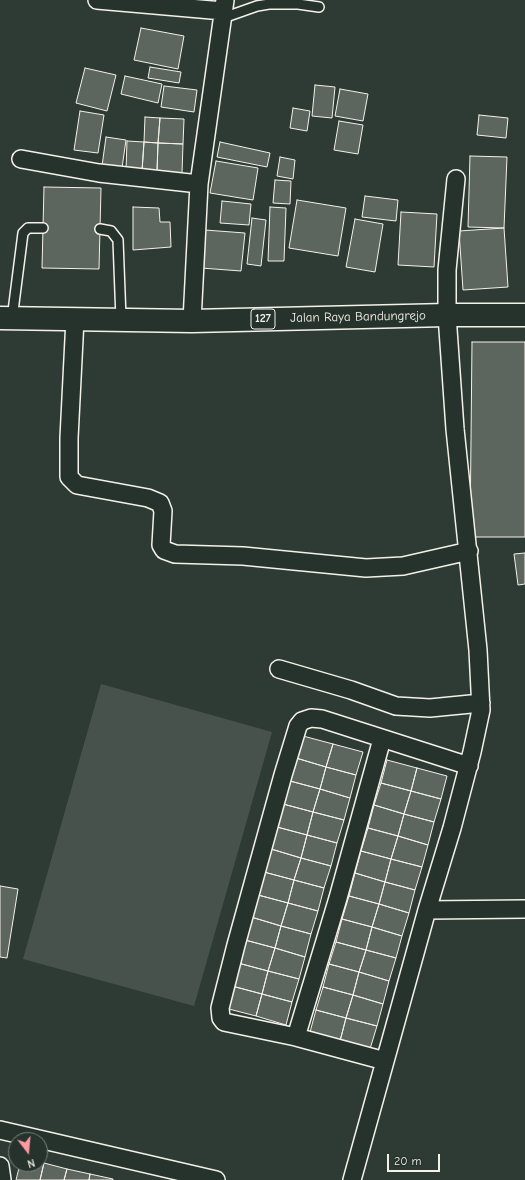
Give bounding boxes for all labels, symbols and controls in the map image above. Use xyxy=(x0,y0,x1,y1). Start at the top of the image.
street label: Jalan Raya Bandungrejo xyxy=(290,308,426,326)
road number: 127 xyxy=(251,309,275,329)
north arrow xyxy=(8,1132,48,1172)
scale bar xyxy=(389,1146,442,1172)
text: 20 m xyxy=(394,1154,422,1168)
text: N xyxy=(26,1156,36,1170)

